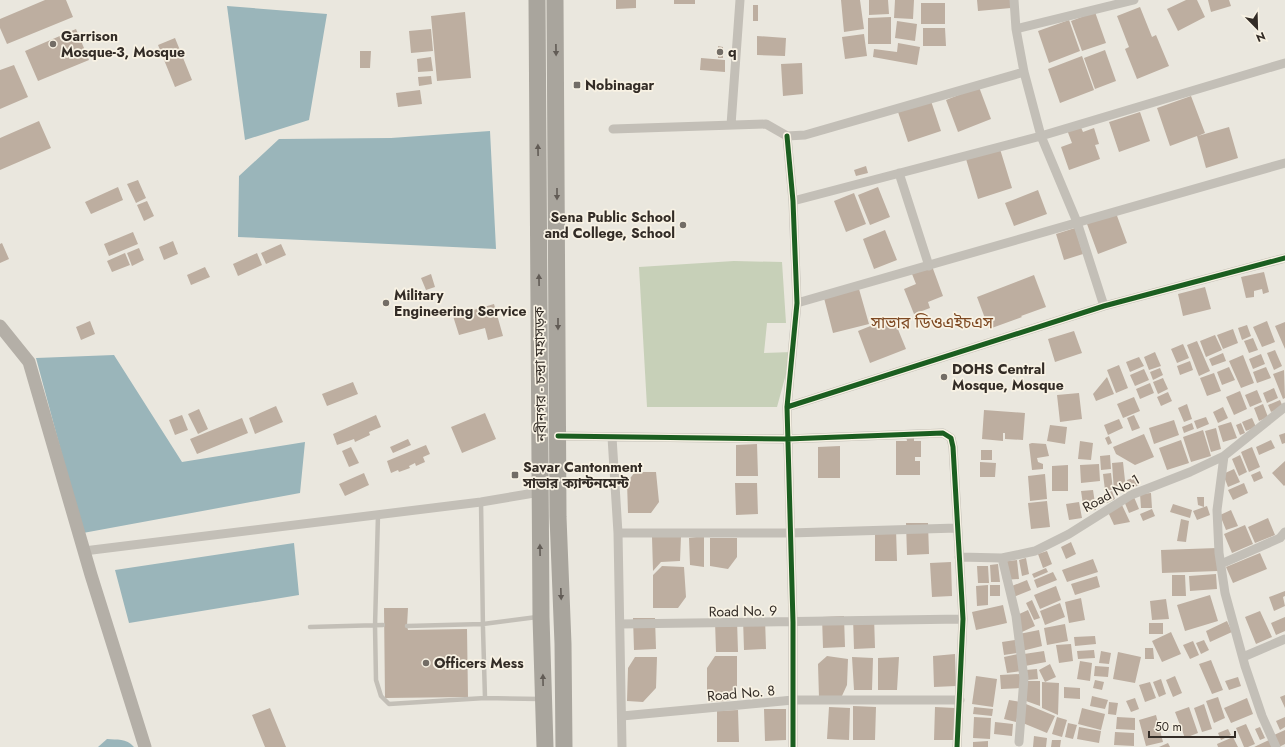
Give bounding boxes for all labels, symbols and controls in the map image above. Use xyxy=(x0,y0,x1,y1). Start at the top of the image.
north arrow xyxy=(1237,8,1277,48)
place label: Garrison Mosque-3, Mosque xyxy=(61,26,185,62)
text: N xyxy=(1254,28,1268,46)
marker: Garrison Mosque-3, Mosque xyxy=(48,39,58,49)
place label: q xyxy=(728,42,737,62)
one-way arrow xyxy=(553,44,559,57)
marker: q xyxy=(715,47,725,57)
place label: Nobinagar xyxy=(585,75,655,95)
marker: Nobinagar xyxy=(572,80,582,90)
one-way arrow xyxy=(535,143,541,156)
one-way arrow xyxy=(554,188,560,201)
place label: Sena Public School and College, School xyxy=(544,207,675,243)
marker: Sena Public School and College, School xyxy=(678,220,688,230)
one-way arrow xyxy=(536,273,542,286)
place label: Military Engineering Service xyxy=(394,285,527,321)
marker: Military Engineering Service xyxy=(381,298,391,308)
street label: নবীনগর - চন্দ্রা মহাসড়ক xyxy=(529,306,551,443)
district label: সাভার ডিওএইচএস xyxy=(870,311,994,334)
one-way arrow xyxy=(555,318,561,331)
place label: DOHS Central Mosque, Mosque xyxy=(952,359,1064,395)
marker: DOHS Central Mosque, Mosque xyxy=(939,372,949,382)
place label: Savar Cantonment সাভার ক্যান্টনমেন্ট xyxy=(522,457,643,493)
street label: Road No.1 xyxy=(1079,469,1143,517)
marker: Savar Cantonment সাভার ক্যান্টনমেন্ট xyxy=(510,470,520,480)
one-way arrow xyxy=(537,543,543,556)
one-way arrow xyxy=(558,588,565,600)
street label: Road No. 9 xyxy=(709,600,777,622)
place label: Officers Mess xyxy=(434,653,524,673)
marker: Officers Mess xyxy=(421,658,431,668)
one-way arrow xyxy=(539,674,546,686)
street label: Road No. 8 xyxy=(706,680,776,706)
scale bar xyxy=(1149,713,1235,739)
text: 50 m xyxy=(1155,718,1182,736)

